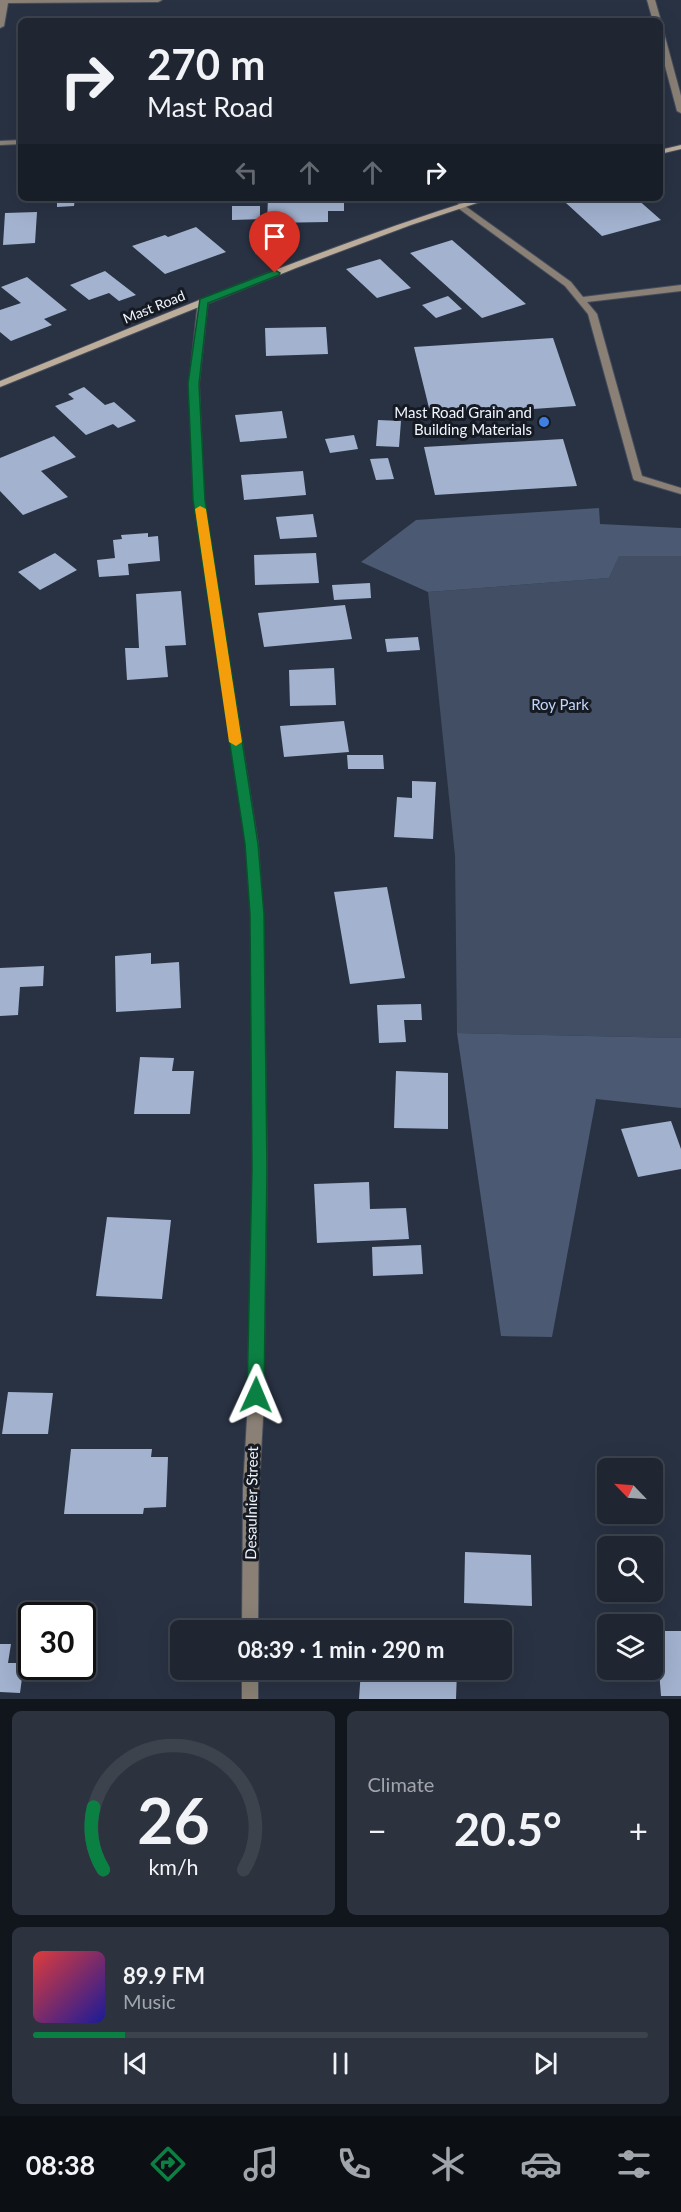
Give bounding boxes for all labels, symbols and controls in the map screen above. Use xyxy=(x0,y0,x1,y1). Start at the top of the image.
text: 270 m xyxy=(147,39,265,89)
icon: right xyxy=(48,42,126,120)
text: Mast Road xyxy=(147,90,273,123)
icon: left xyxy=(230,156,263,189)
icon: ahead xyxy=(293,156,326,189)
icon: ahead xyxy=(356,156,389,189)
icon: right xyxy=(419,156,452,189)
pin xyxy=(249,211,300,273)
icon: arrive xyxy=(258,220,291,253)
street label: Mast Road xyxy=(120,286,187,327)
place label: Mast Road Grain and Building Materials xyxy=(394,403,532,438)
marker: Mast Road Grain and Building Materials xyxy=(537,415,551,429)
park label: Roy Park xyxy=(531,695,589,713)
position arrow xyxy=(224,1363,288,1427)
street label: Desaulnier Street xyxy=(241,1445,261,1560)
north arrow xyxy=(597,1458,663,1524)
map controls xyxy=(597,1458,663,1680)
button: search xyxy=(597,1536,663,1602)
speed limit sign: 30 xyxy=(18,1602,96,1680)
button: layers xyxy=(597,1614,663,1680)
text: 08:39 · 1 min · 290 m xyxy=(238,1636,444,1663)
text: Climate xyxy=(368,1772,434,1796)
text: 26 xyxy=(137,1782,209,1857)
text: 20.5° xyxy=(454,1802,562,1856)
text: − xyxy=(368,1810,387,1850)
text: + xyxy=(629,1810,648,1850)
text: km/h xyxy=(148,1854,198,1880)
text: 89.9 FM xyxy=(123,1962,205,1989)
text: Music xyxy=(123,1989,176,2013)
icon: previous xyxy=(119,2047,152,2080)
icon: pause xyxy=(324,2047,357,2080)
icon: next xyxy=(529,2047,562,2080)
icon: directions xyxy=(147,2143,189,2185)
icon: music xyxy=(240,2143,282,2185)
icon: phone xyxy=(333,2143,375,2185)
icon: climate xyxy=(427,2143,469,2185)
icon: car xyxy=(520,2143,562,2185)
icon: filters xyxy=(613,2143,655,2185)
text: 08:38 xyxy=(26,2148,95,2181)

